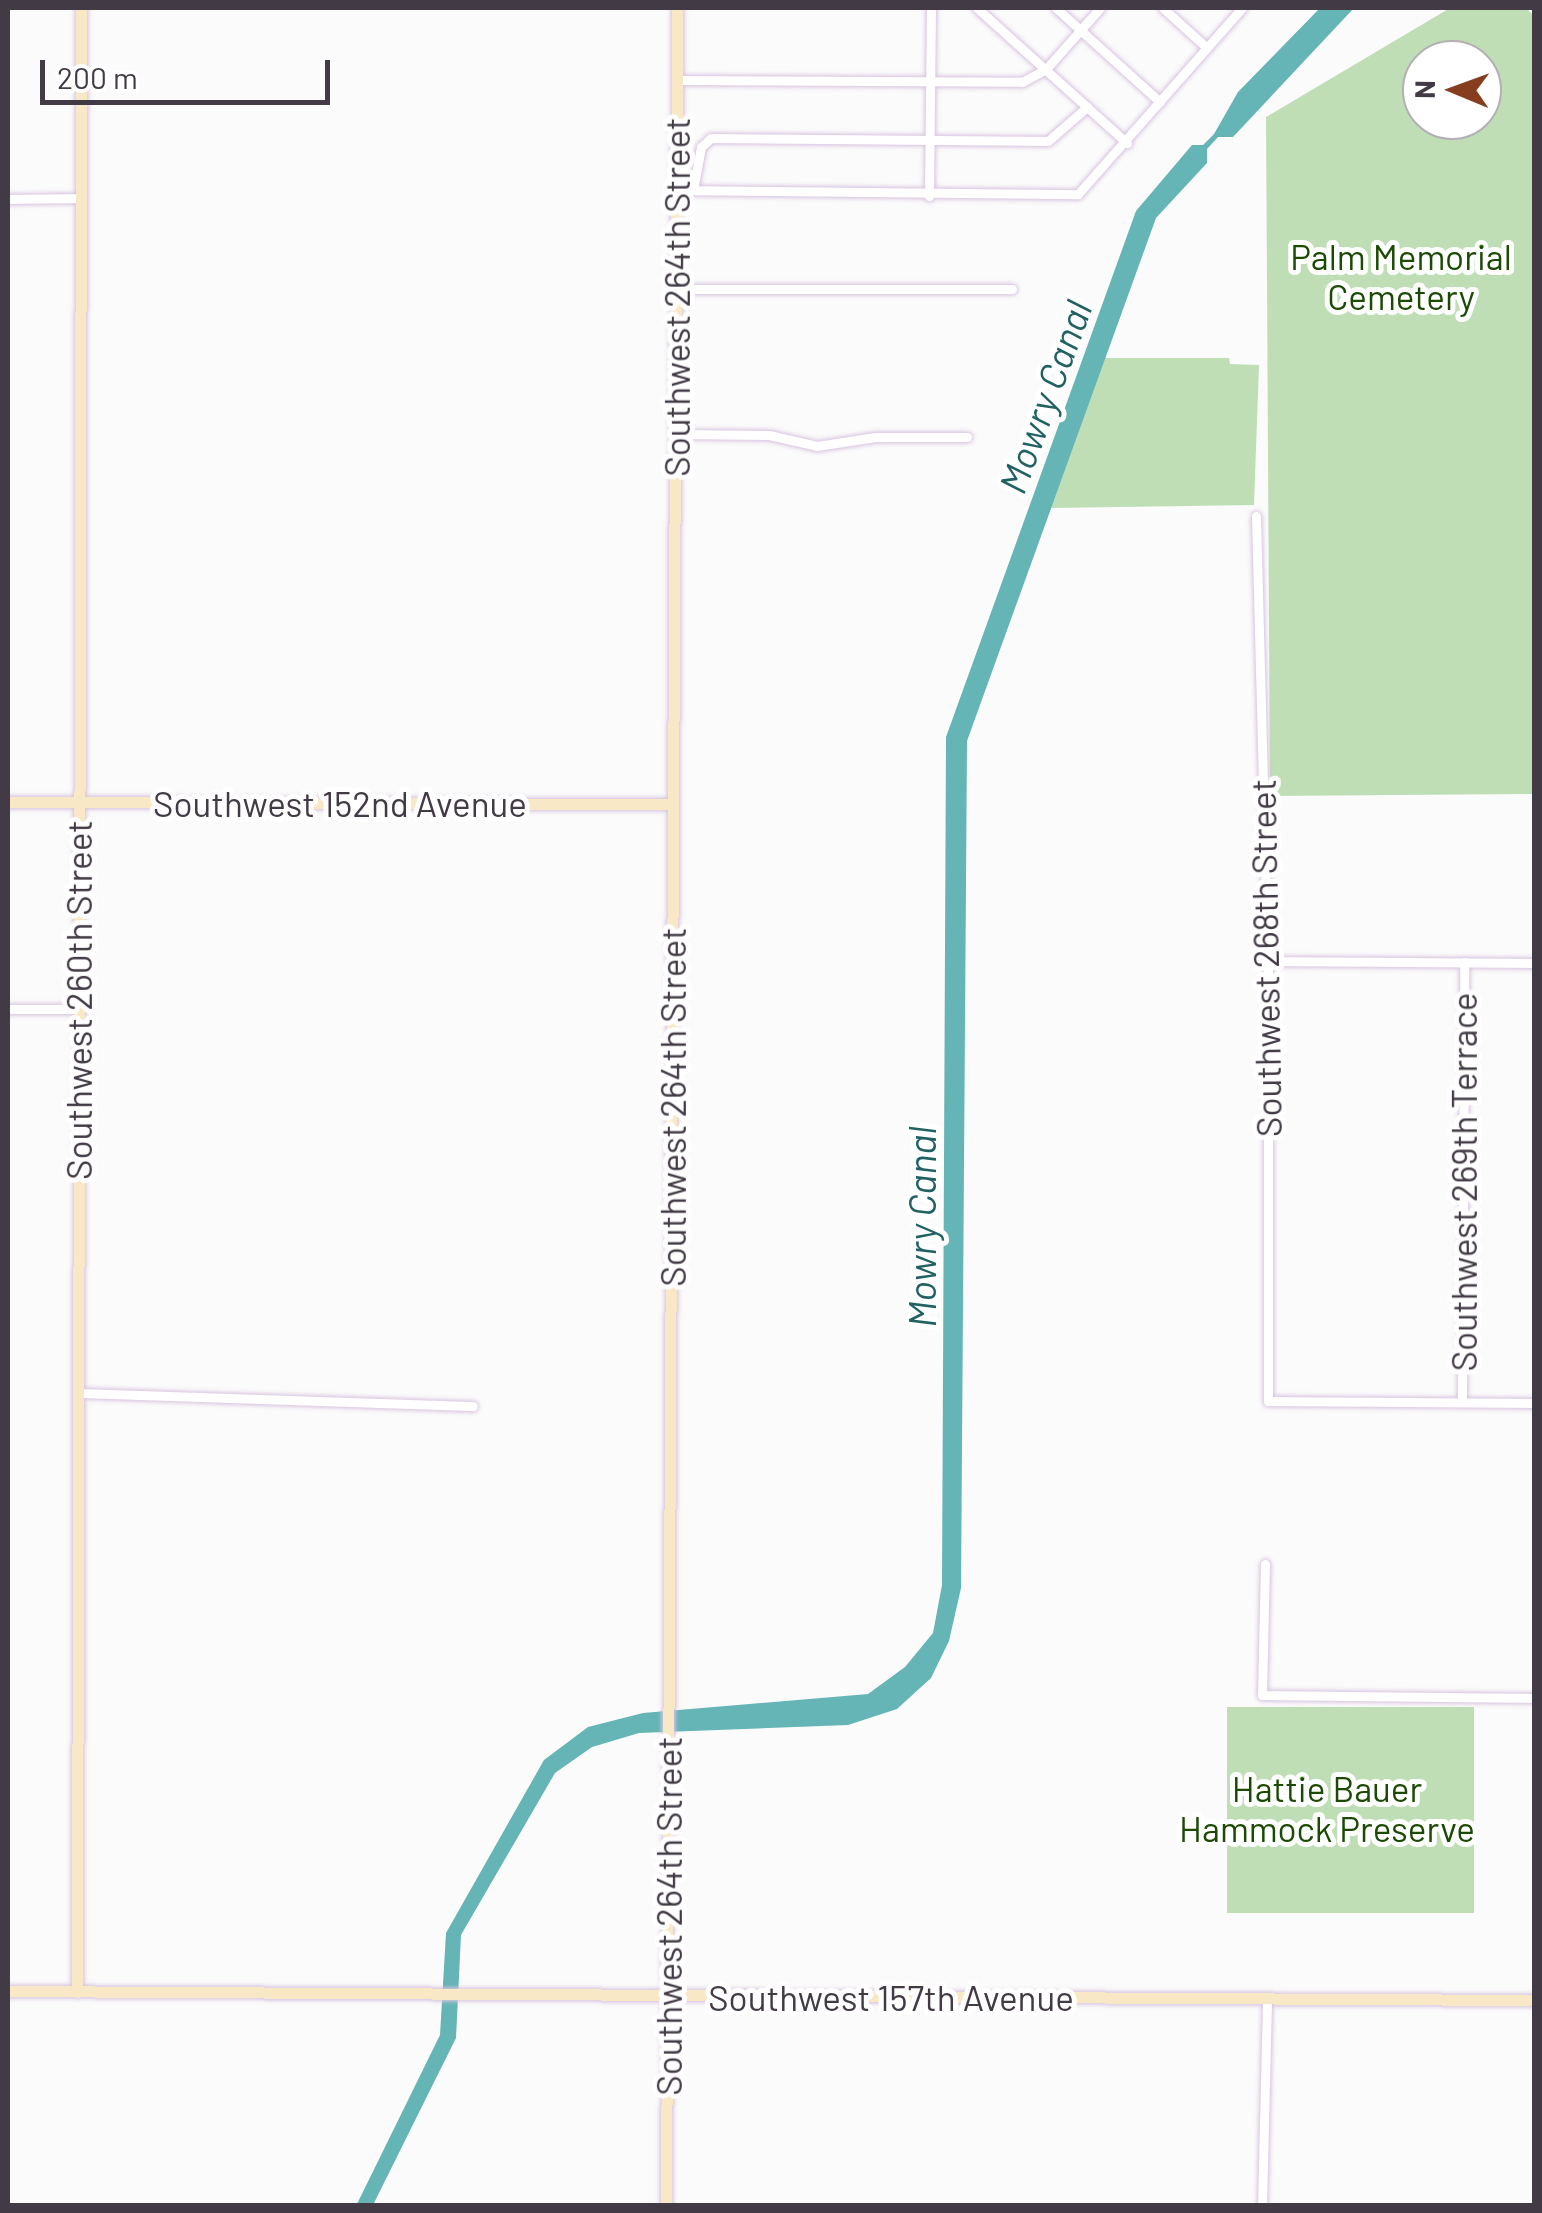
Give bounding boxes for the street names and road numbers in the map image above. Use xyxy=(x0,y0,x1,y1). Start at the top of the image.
street label: Southwest 264th Street xyxy=(655,117,697,477)
street label: Southwest 268th Street xyxy=(1241,779,1289,1137)
street label: Southwest 152nd Avenue xyxy=(153,782,527,824)
street label: Southwest 260th Street xyxy=(57,820,99,1180)
street label: Southwest 264th Street xyxy=(651,927,693,1287)
street label: Southwest 269th Terrace xyxy=(1442,993,1484,1371)
street label: Southwest 264th Street xyxy=(647,1736,689,2096)
street label: Southwest 157th Avenue xyxy=(708,1976,1074,2018)

